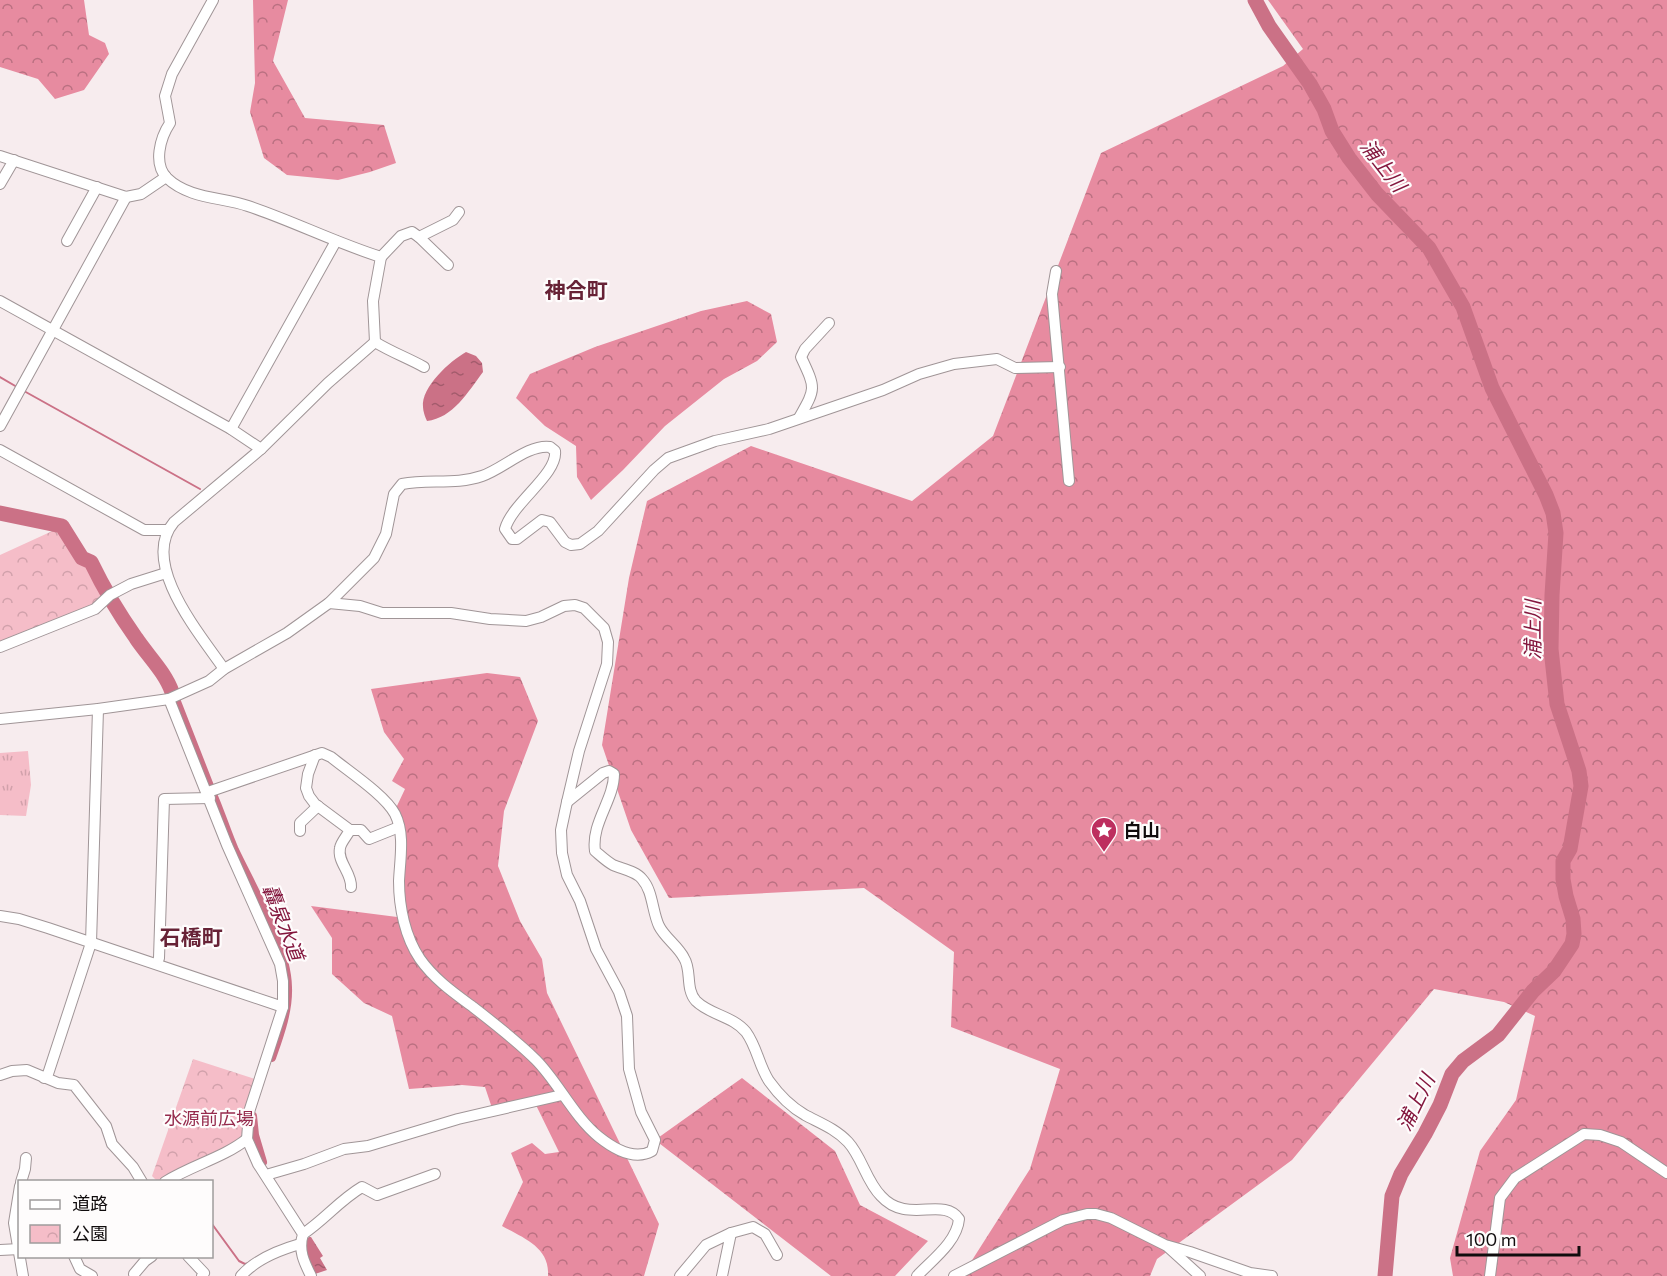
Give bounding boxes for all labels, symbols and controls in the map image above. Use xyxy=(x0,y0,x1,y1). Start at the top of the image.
water label: 浦上川 xyxy=(1356,134,1413,198)
district label: 神合町 xyxy=(545,277,608,302)
water label: 浦上川 xyxy=(1520,598,1544,660)
place icon: 白山 xyxy=(1089,815,1119,853)
place label: 白山 xyxy=(1124,819,1160,841)
water label: 轟泉水道 xyxy=(258,880,311,966)
district label: 石橋町 xyxy=(160,924,223,949)
water label: 浦上川 xyxy=(1391,1068,1440,1134)
park label: 水源前広場 xyxy=(164,1107,254,1129)
legend xyxy=(18,1180,213,1258)
text: 道路 xyxy=(72,1192,108,1214)
scale bar xyxy=(1457,1219,1578,1257)
text: 公園 xyxy=(72,1222,108,1244)
text: 100 m xyxy=(1466,1228,1516,1250)

